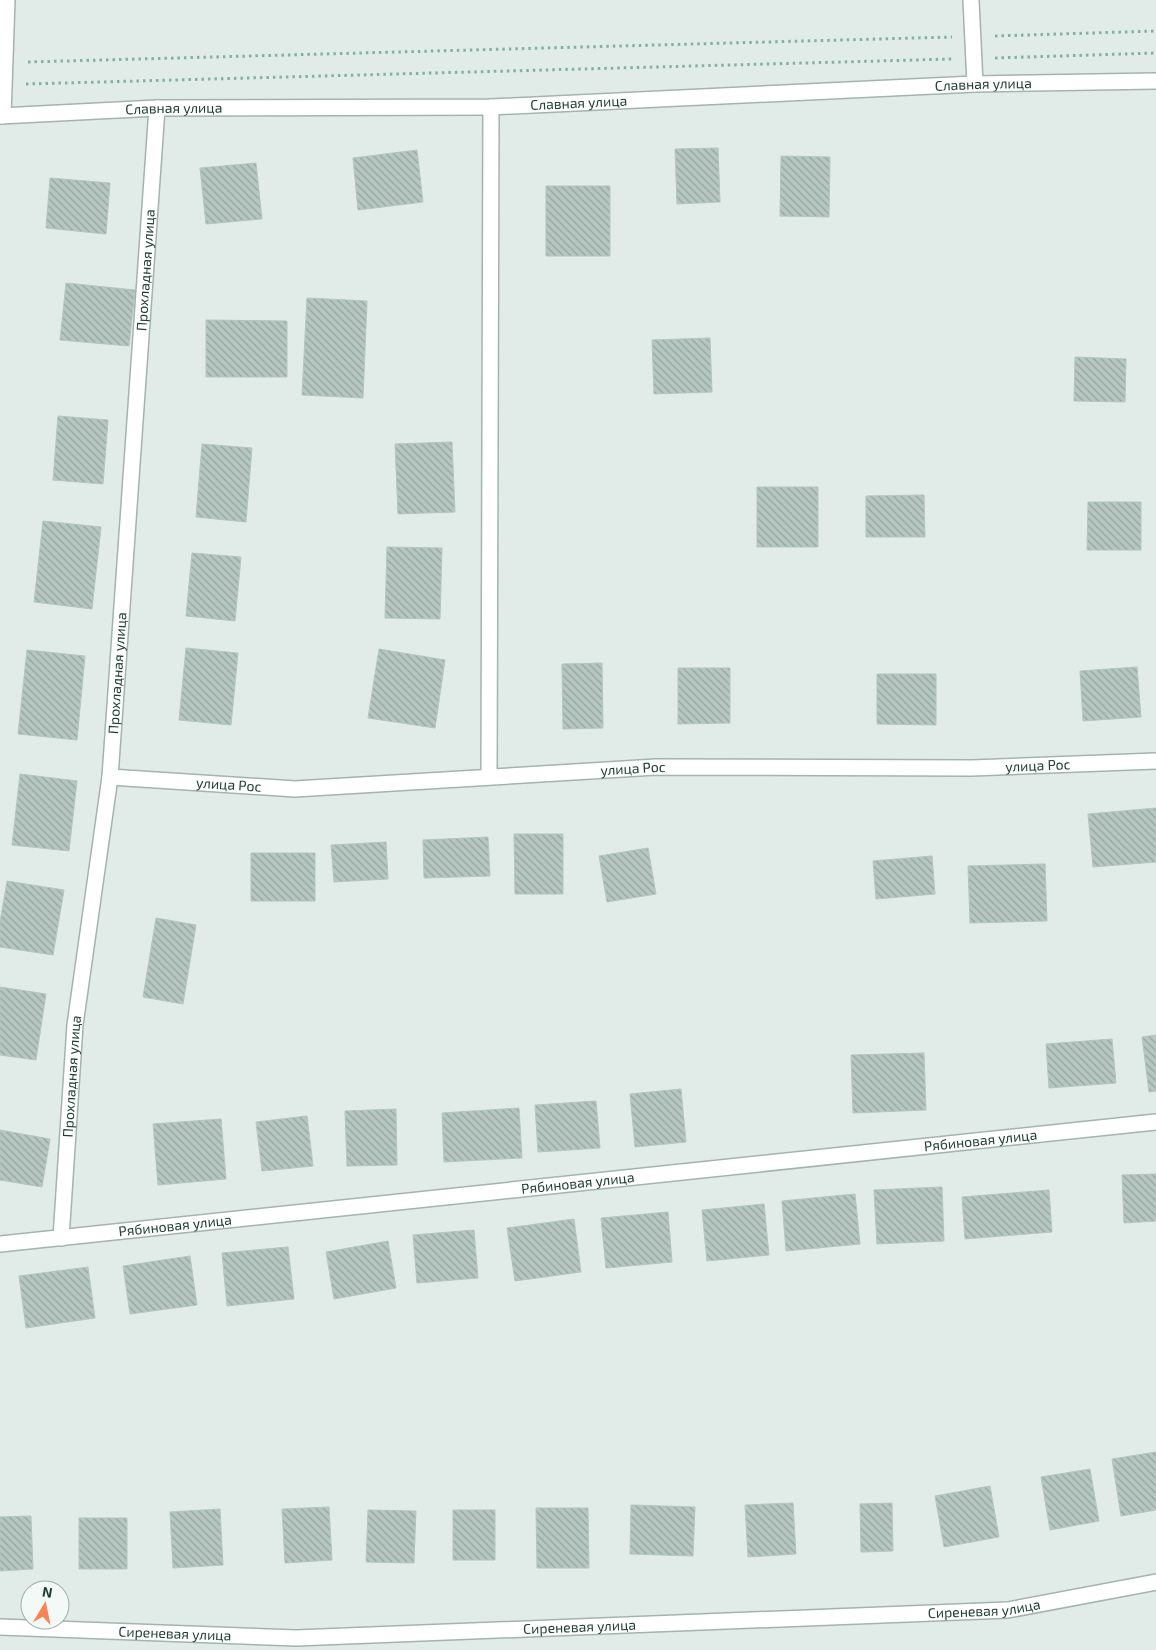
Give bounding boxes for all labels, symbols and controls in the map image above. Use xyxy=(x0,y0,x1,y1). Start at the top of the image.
street label: Славная улица xyxy=(934,74,1032,94)
street label: Славная улица xyxy=(530,92,628,113)
street label: Славная улица xyxy=(125,99,222,118)
street label: Прохладная улица xyxy=(132,208,158,332)
street label: Прохладная улица xyxy=(104,611,130,735)
street label: улица Рос xyxy=(1005,755,1071,775)
street label: улица Рос xyxy=(600,758,666,778)
street label: улица Рос xyxy=(196,774,262,795)
street label: Прохладная улица xyxy=(59,1014,84,1138)
street label: Рябиновая улица xyxy=(923,1126,1038,1154)
street label: Рябиновая улица xyxy=(520,1168,635,1197)
street label: Рябиновая улица xyxy=(118,1211,232,1239)
north arrow xyxy=(20,1580,70,1630)
text: N xyxy=(41,1582,54,1601)
street label: Сиреневая улица xyxy=(927,1595,1042,1621)
street label: Сиреневая улица xyxy=(523,1616,636,1637)
street label: Сиреневая улица xyxy=(118,1622,232,1644)

